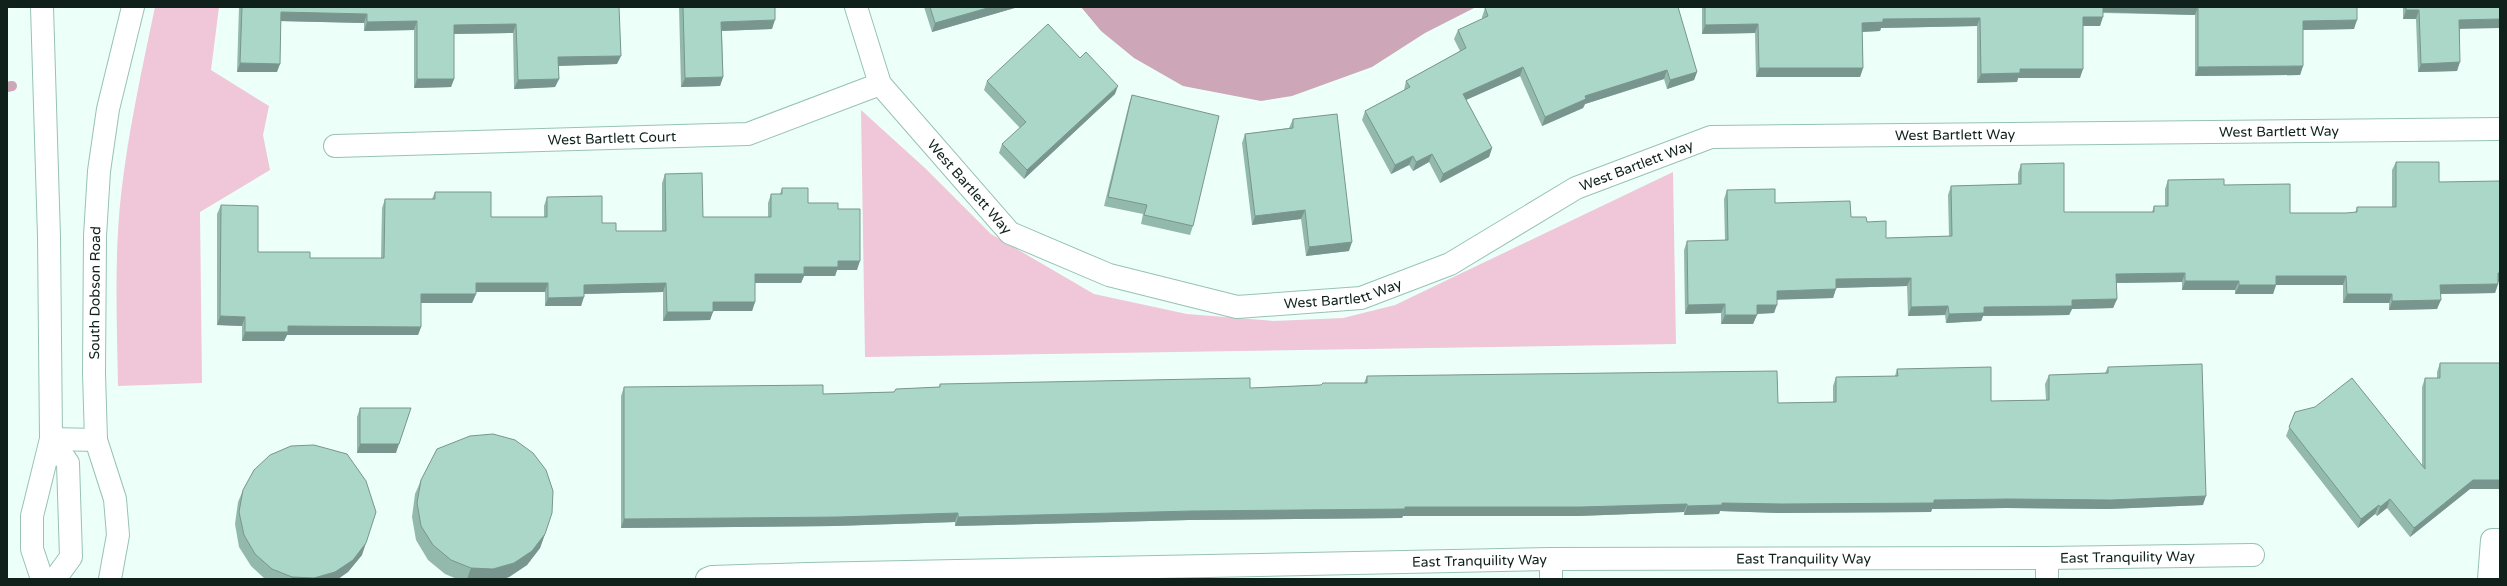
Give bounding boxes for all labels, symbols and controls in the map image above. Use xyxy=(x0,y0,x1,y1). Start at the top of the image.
street label: West Bartlett Way xyxy=(2219,123,2340,141)
street label: West Bartlett Way xyxy=(1895,126,2016,144)
street label: West Bartlett Court xyxy=(547,128,677,149)
street label: West Bartlett Way xyxy=(923,136,1015,238)
street label: West Bartlett Way xyxy=(1577,136,1696,195)
street label: South Dobson Road xyxy=(86,226,105,360)
street label: West Bartlett Way xyxy=(1283,275,1405,313)
street label: East Tranquility Way xyxy=(2060,548,2196,567)
street label: East Tranquility Way xyxy=(1736,550,1871,568)
street label: East Tranquility Way xyxy=(1412,551,1548,571)

